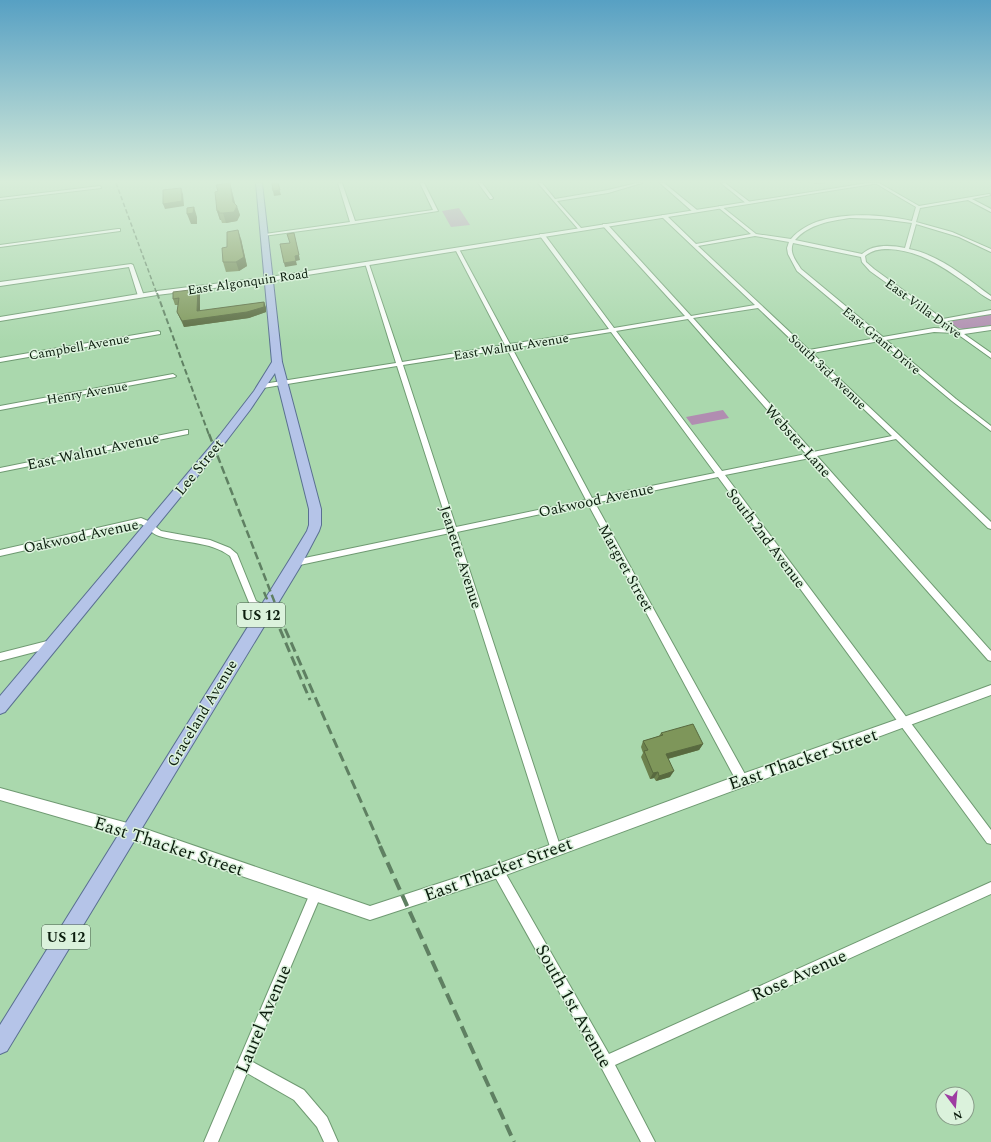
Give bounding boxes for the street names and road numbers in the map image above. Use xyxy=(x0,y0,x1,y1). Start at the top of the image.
street label: East Algonquin Road xyxy=(186,264,310,300)
street label: East Villa Drive xyxy=(881,274,966,344)
street label: East Grant Drive xyxy=(838,302,925,380)
street label: Campbell Avenue xyxy=(27,328,131,366)
street label: East Walnut Avenue xyxy=(452,328,570,366)
street label: South 3rd Avenue xyxy=(784,329,871,414)
street label: Henry Avenue xyxy=(45,376,129,410)
street label: Webster Lane xyxy=(758,400,837,483)
street label: East Walnut Avenue xyxy=(25,426,161,477)
street label: Lee Street xyxy=(169,434,229,501)
street label: Oakwood Avenue xyxy=(536,477,656,524)
street label: South 2nd Avenue xyxy=(720,483,811,593)
street label: Jeanette Avenue xyxy=(433,503,488,612)
street label: Oakwood Avenue xyxy=(21,513,141,560)
street label: Margret Street xyxy=(592,520,659,616)
road number: US 12 xyxy=(237,603,285,627)
street label: Graceland Avenue xyxy=(161,655,244,771)
street label: East Thacker Street xyxy=(725,721,881,798)
street label: East Thacker Street xyxy=(90,809,247,883)
street label: East Thacker Street xyxy=(420,830,576,909)
road number: US 12 xyxy=(42,925,90,949)
street label: South 1st Avenue xyxy=(528,939,619,1073)
street label: Rose Avenue xyxy=(747,942,851,1009)
street label: Laurel Avenue xyxy=(228,961,298,1078)

